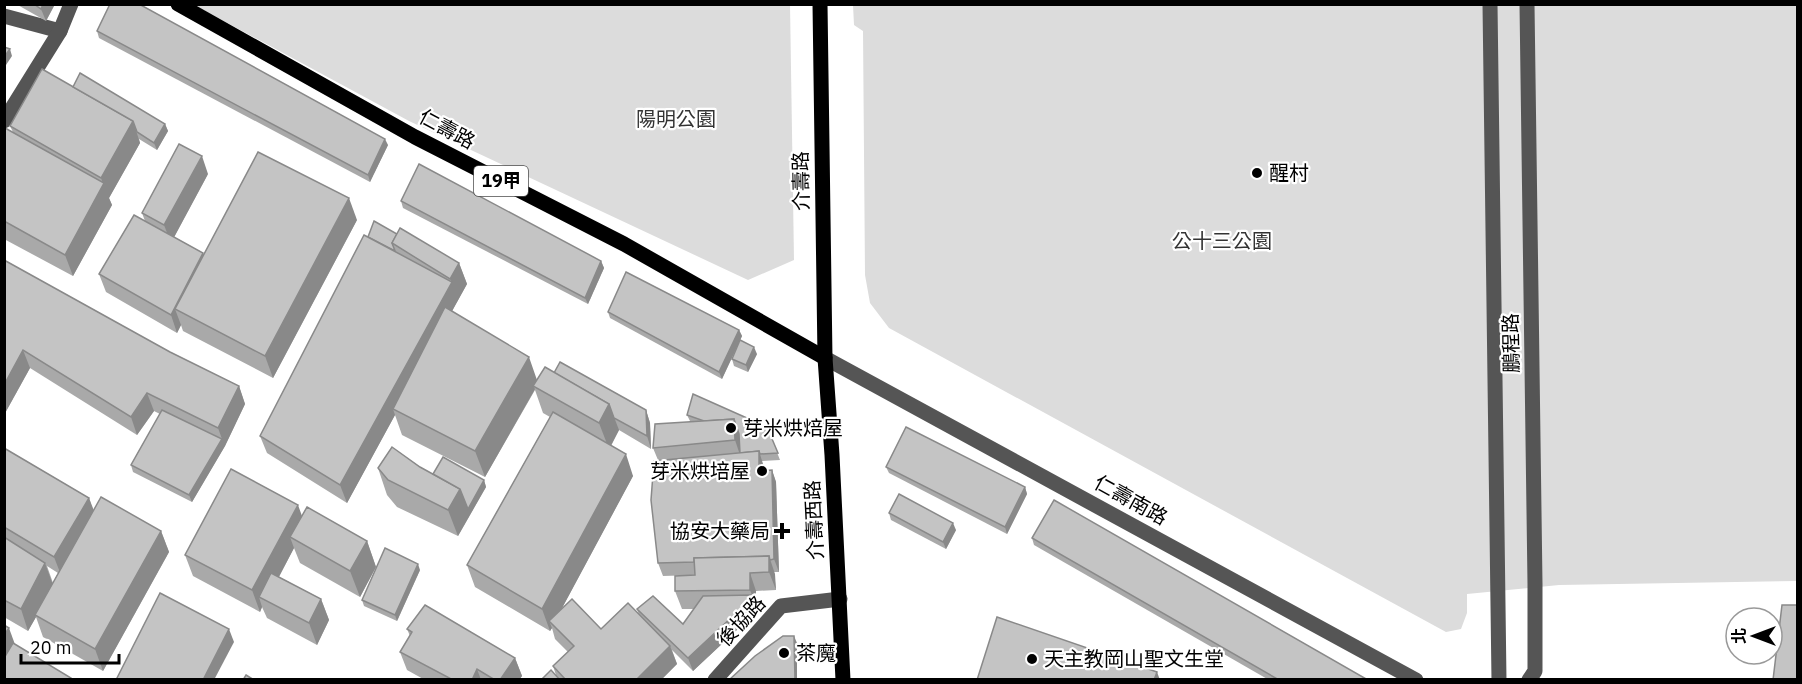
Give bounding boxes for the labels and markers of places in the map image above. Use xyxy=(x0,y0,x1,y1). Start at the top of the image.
place label: 醒村 xyxy=(1269,159,1309,186)
marker: 醒村 xyxy=(1250,166,1264,180)
place label: 芽米烘焙屋 xyxy=(743,414,843,441)
marker: 芽米烘焙屋 xyxy=(724,421,738,435)
place label: 芽米烘培屋 xyxy=(650,457,750,484)
marker: 芽米烘培屋 xyxy=(755,464,769,478)
place label: 協安大藥局 xyxy=(670,517,770,544)
marker: 協安大藥局 xyxy=(775,524,789,538)
place label: 茶魔 xyxy=(796,639,836,666)
place label: 天主教岡山聖文生堂 xyxy=(1044,645,1224,672)
marker: 茶魔 xyxy=(777,646,791,660)
marker: 天主教岡山聖文生堂 xyxy=(1025,652,1039,666)

